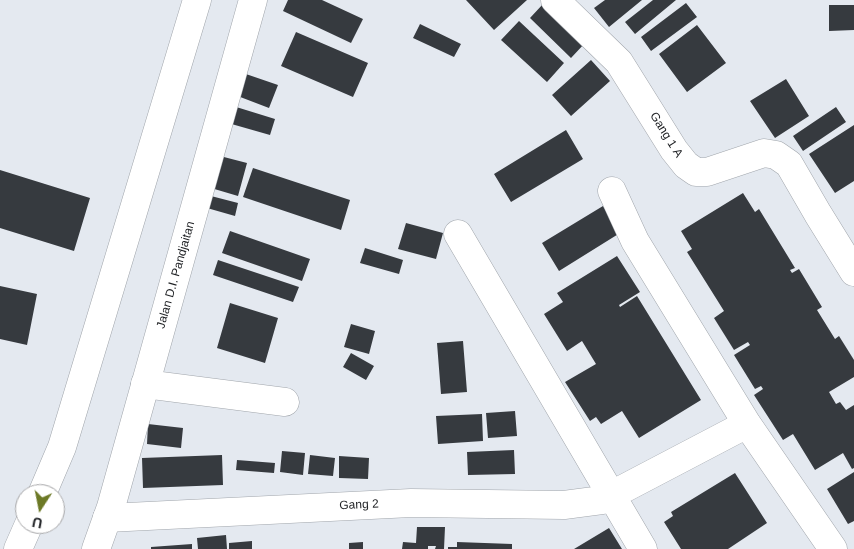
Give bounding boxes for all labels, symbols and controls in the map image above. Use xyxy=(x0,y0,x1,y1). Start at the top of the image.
street label: Gang 1 A xyxy=(646,110,686,160)
street label: Jalan D.I. Pandjaitan xyxy=(154,220,198,330)
north arrow xyxy=(15,484,65,534)
street label: Gang 2 xyxy=(339,497,379,513)
text: U xyxy=(31,514,44,532)

